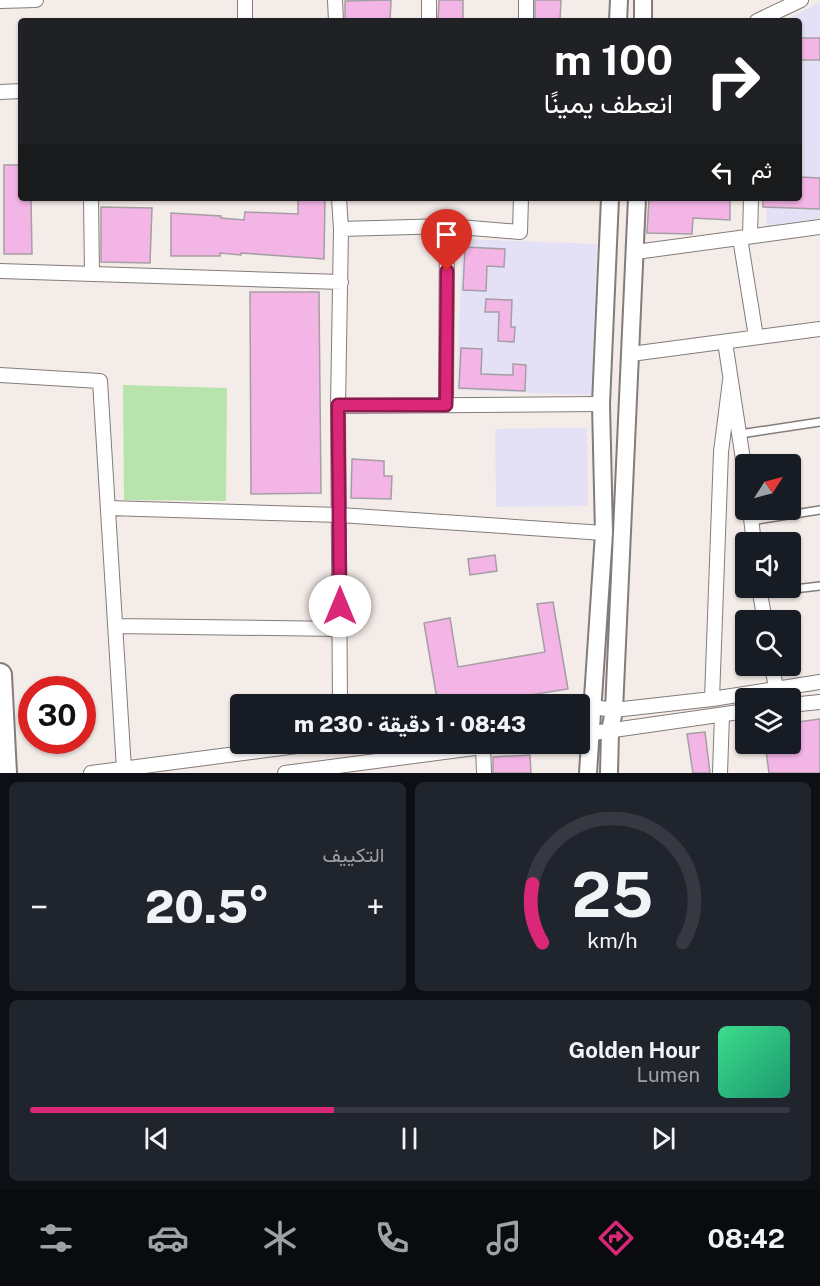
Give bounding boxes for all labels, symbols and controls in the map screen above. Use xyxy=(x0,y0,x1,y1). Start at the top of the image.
text: 100 m xyxy=(554,35,673,84)
icon: right xyxy=(694,42,772,120)
text: انعطف يمينًا xyxy=(544,87,673,119)
icon: left xyxy=(706,156,739,189)
text: ثم xyxy=(751,157,772,183)
pin xyxy=(421,209,472,271)
icon: arrive xyxy=(430,218,463,251)
north arrow xyxy=(735,454,801,520)
map controls xyxy=(735,454,801,754)
button: sound xyxy=(735,532,801,598)
position arrow xyxy=(308,574,372,638)
button: search xyxy=(735,610,801,676)
speed limit sign: 30 xyxy=(18,676,96,754)
button: layers xyxy=(735,688,801,754)
text: 08:43 · 1 دقيقة · 230 m xyxy=(294,711,526,737)
text: التكييف xyxy=(322,843,385,867)
text: 25 xyxy=(572,858,654,931)
text: 20.5° xyxy=(145,880,270,933)
text: − xyxy=(30,888,48,926)
text: + xyxy=(366,888,385,926)
text: km/h xyxy=(588,929,638,954)
text: Golden Hour xyxy=(569,1037,700,1063)
text: Lumen xyxy=(637,1063,700,1087)
icon: previous xyxy=(140,1122,173,1155)
icon: pause xyxy=(393,1122,426,1155)
icon: next xyxy=(647,1122,680,1155)
icon: filters xyxy=(35,1217,77,1259)
icon: car xyxy=(147,1217,189,1259)
icon: climate xyxy=(259,1217,301,1259)
icon: phone xyxy=(371,1217,413,1259)
icon: music xyxy=(483,1217,525,1259)
icon: directions xyxy=(595,1217,637,1259)
text: 08:42 xyxy=(707,1222,785,1254)

